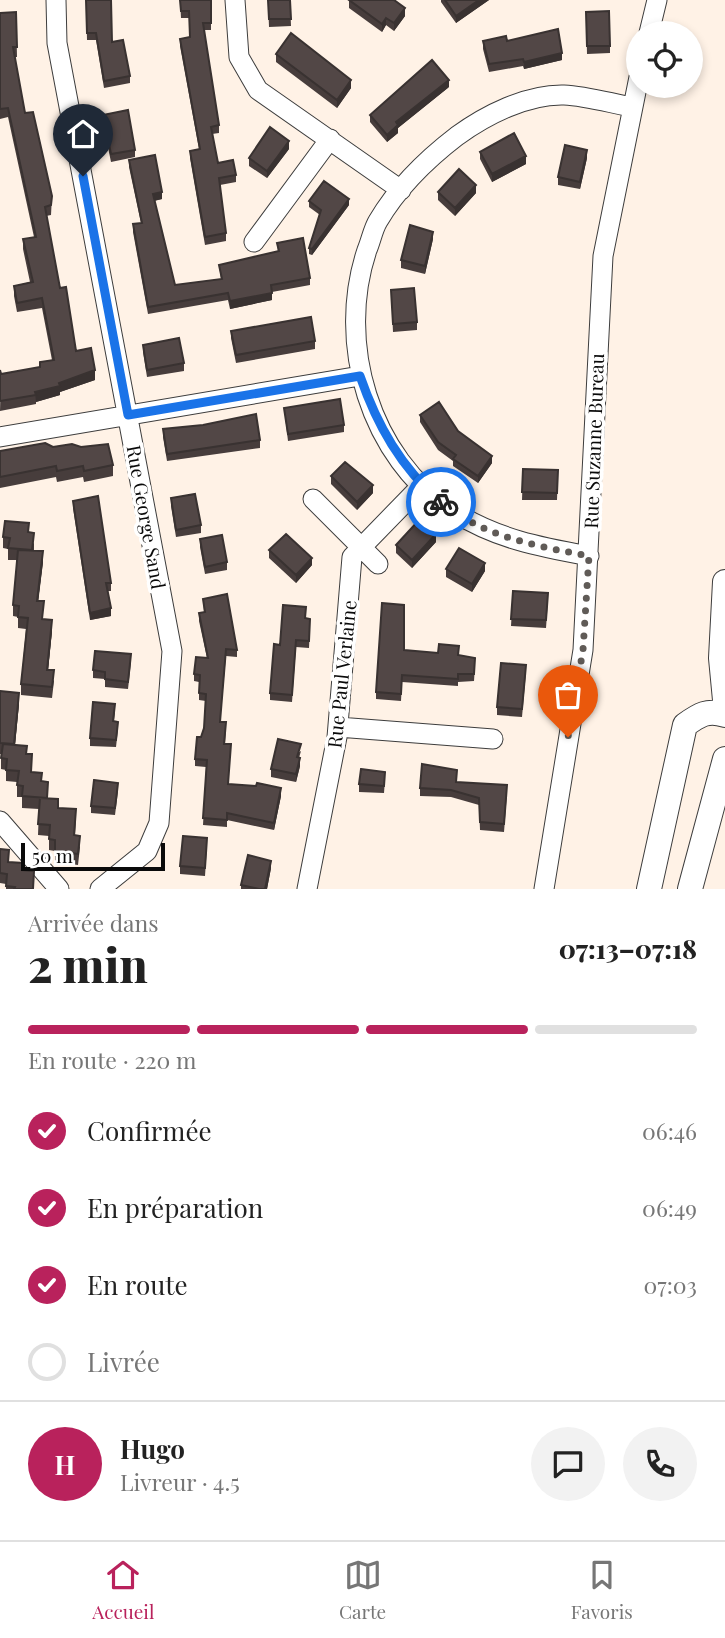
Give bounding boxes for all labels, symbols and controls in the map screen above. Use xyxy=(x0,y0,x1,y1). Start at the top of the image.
map controls xyxy=(626,21,703,98)
button: locate xyxy=(626,21,703,98)
pin xyxy=(53,104,113,176)
icon: home xyxy=(64,115,102,153)
street label: Rue Suzanne Bureau xyxy=(577,353,609,529)
street label: Rue George Sand xyxy=(122,443,172,591)
courier xyxy=(406,467,476,537)
icon: bike xyxy=(422,483,460,521)
street label: Rue Paul Verlaine xyxy=(320,599,362,749)
pin xyxy=(538,665,598,737)
icon: bag xyxy=(549,676,587,714)
scale bar xyxy=(21,840,164,872)
text: 50 m xyxy=(32,842,73,868)
text: Arrivée dans xyxy=(28,907,159,938)
text: 07:13–07:18 xyxy=(559,931,697,966)
text: 2 min xyxy=(28,933,148,995)
text: En route · 220 m xyxy=(28,1044,197,1075)
icon: check xyxy=(28,1112,66,1150)
text: Confirmée xyxy=(87,1113,212,1148)
text: 06:46 xyxy=(642,1115,697,1146)
icon: check xyxy=(28,1189,66,1227)
text: En préparation xyxy=(87,1190,263,1225)
text: 06:49 xyxy=(642,1192,697,1223)
icon: check xyxy=(28,1266,66,1304)
text: En route xyxy=(87,1267,188,1302)
text: 07:03 xyxy=(644,1269,697,1300)
text: Livrée xyxy=(87,1344,160,1379)
button: chat xyxy=(531,1427,605,1501)
button: phone xyxy=(623,1427,697,1501)
text: Hugo xyxy=(120,1431,185,1466)
text: H xyxy=(55,1447,75,1482)
text: Livreur · 4.5 xyxy=(120,1466,240,1497)
tab: Accueil xyxy=(92,1556,154,1624)
tab: Carte xyxy=(339,1556,386,1624)
tab: Favoris xyxy=(571,1556,633,1624)

